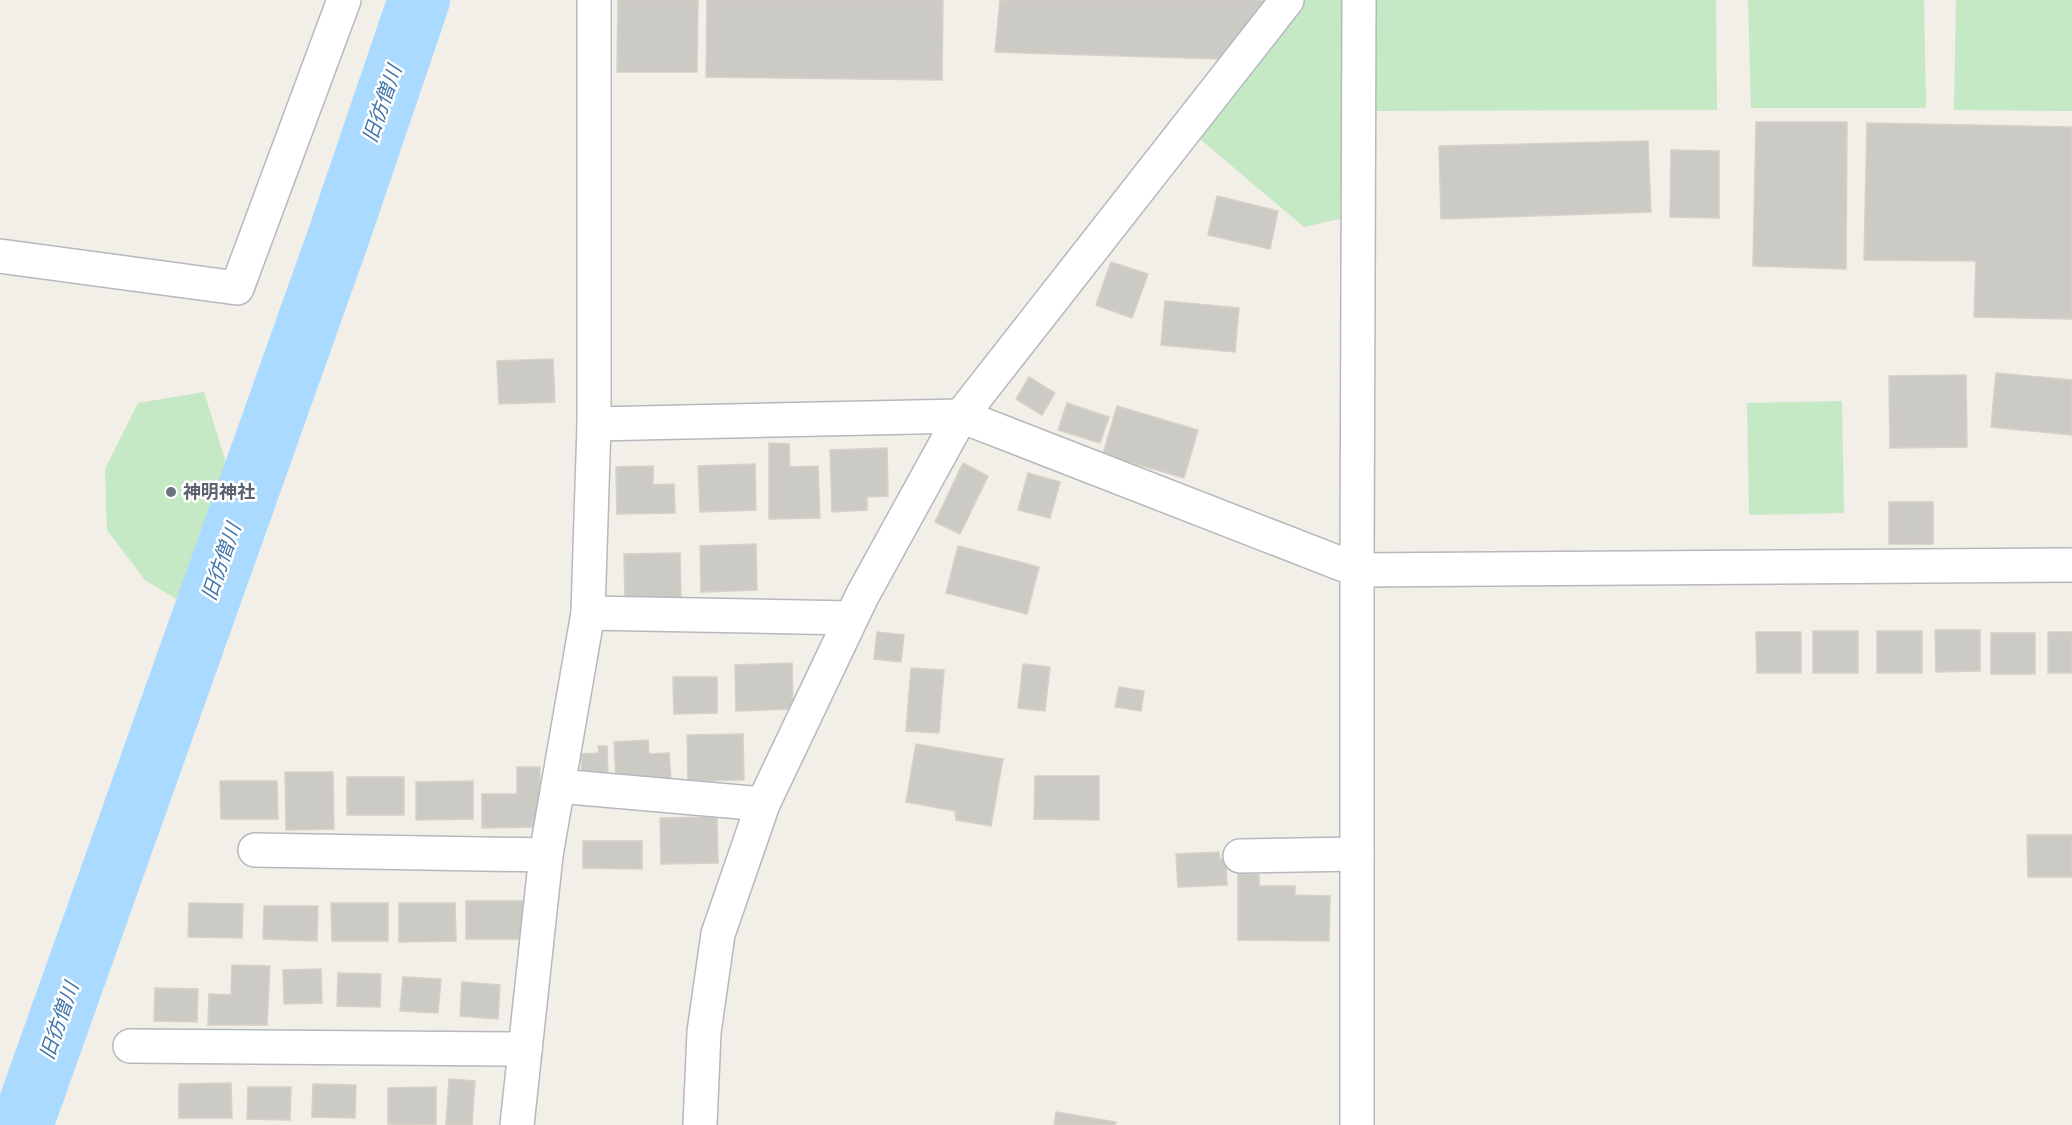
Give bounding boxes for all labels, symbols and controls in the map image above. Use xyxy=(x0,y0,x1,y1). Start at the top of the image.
water label: 旧彷僧川 xyxy=(357,60,406,145)
place label: 神明神社 xyxy=(183,480,255,502)
marker: 神明神社 xyxy=(164,485,178,499)
water label: 旧彷僧川 xyxy=(196,518,245,603)
water label: 旧彷僧川 xyxy=(34,977,83,1062)

